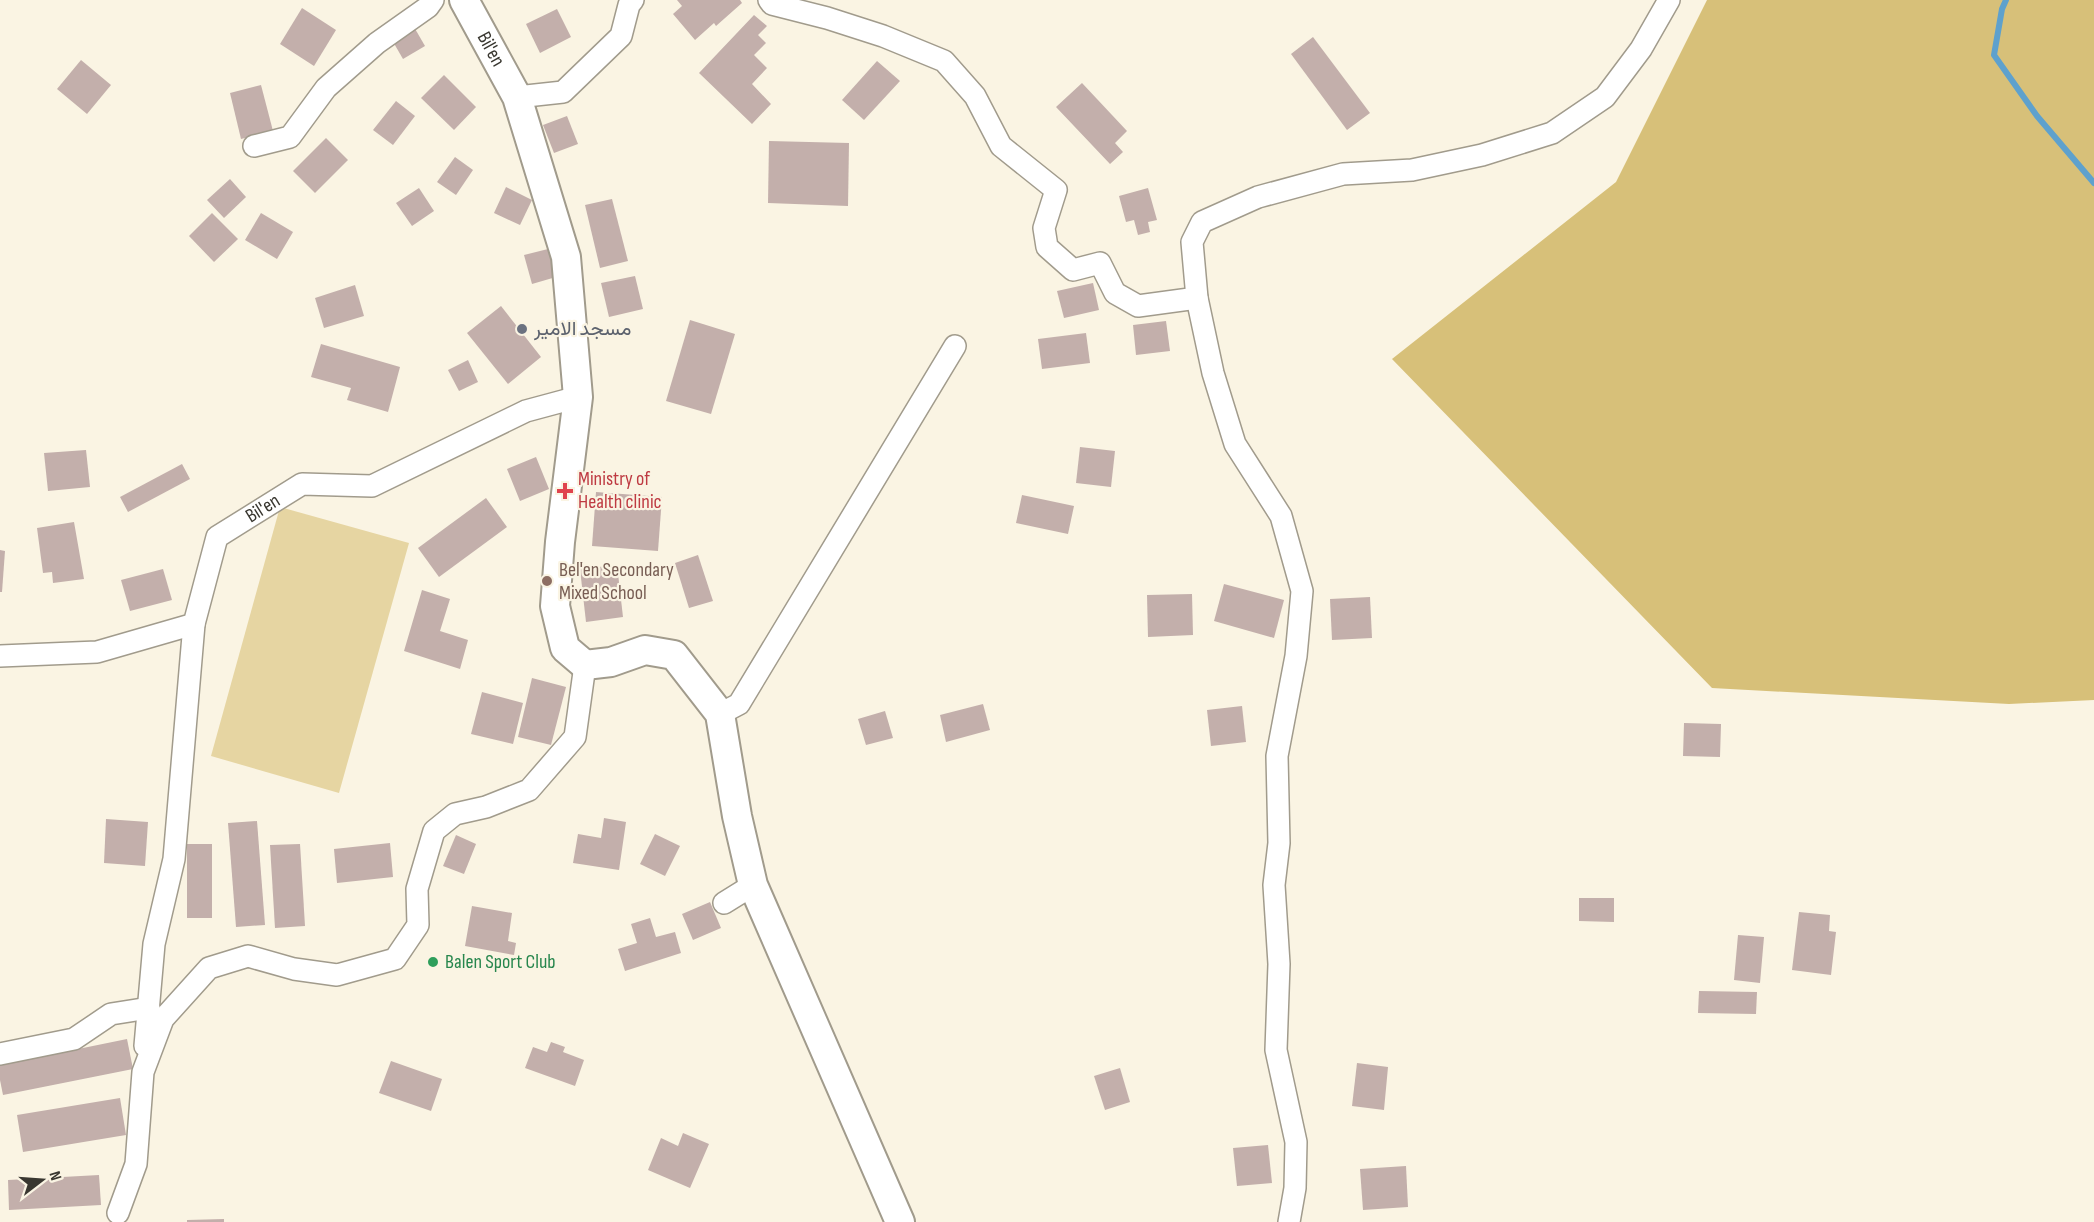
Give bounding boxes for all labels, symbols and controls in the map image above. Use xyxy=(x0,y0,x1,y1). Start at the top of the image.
street label: Bil'en xyxy=(472,28,510,71)
place label: مسجد الامير xyxy=(533,317,631,341)
marker: مسجد الامير xyxy=(515,322,529,336)
place label: Ministry of Health clinic xyxy=(578,467,662,514)
marker: Ministry of Health clinic xyxy=(556,482,574,500)
street label: Bil'en xyxy=(241,489,284,528)
place label: Bel'en Secondary Mixed School xyxy=(559,558,674,605)
marker: Bel'en Secondary Mixed School xyxy=(540,574,554,588)
place label: Balen Sport Club xyxy=(445,950,556,974)
marker: Balen Sport Club xyxy=(426,955,440,969)
north arrow xyxy=(12,1150,72,1210)
text: N xyxy=(45,1169,65,1183)

